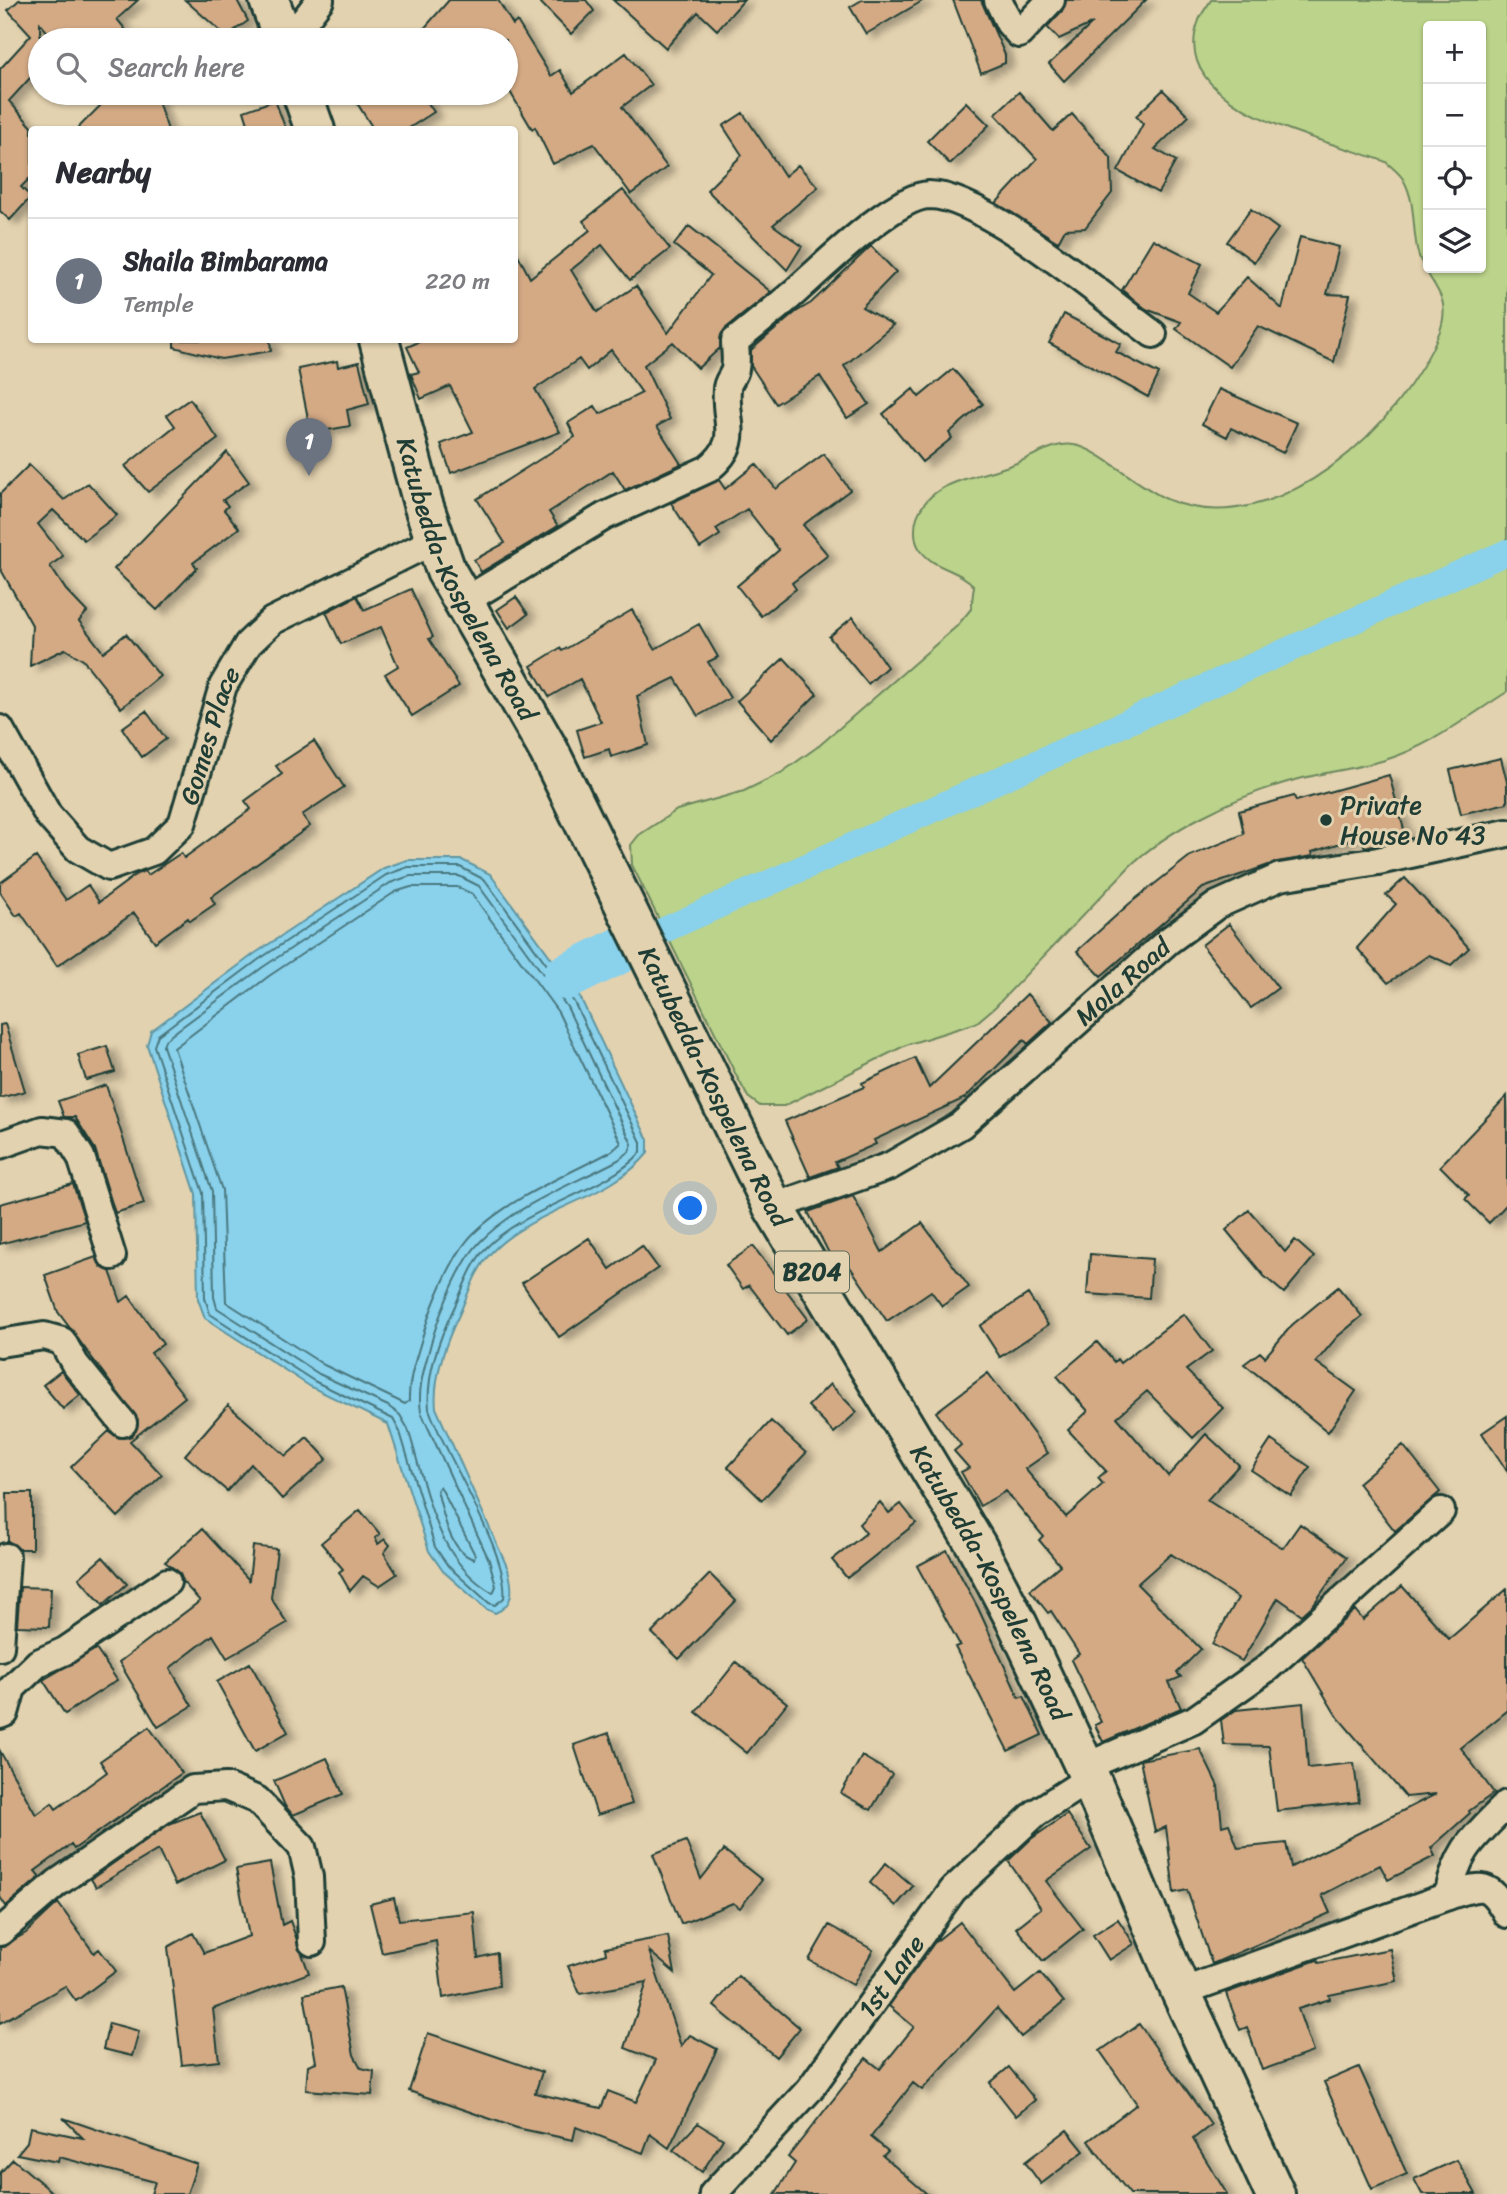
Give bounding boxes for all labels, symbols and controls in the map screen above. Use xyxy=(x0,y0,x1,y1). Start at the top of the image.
map controls xyxy=(1423,21,1486,273)
button: + xyxy=(1423,21,1486,84)
search box xyxy=(28,28,518,105)
text: Search here xyxy=(108,44,245,90)
icon: search xyxy=(52,48,90,86)
button: − xyxy=(1423,84,1486,147)
text: Nearby xyxy=(56,145,151,199)
button: locate xyxy=(1423,147,1486,210)
button: layers xyxy=(1423,210,1486,273)
text: Shaila Bimbarama xyxy=(123,238,328,284)
text: 1 xyxy=(74,261,84,302)
text: 220 m xyxy=(425,261,490,302)
text: Temple xyxy=(123,284,194,325)
pin: 1 xyxy=(286,418,332,476)
street label: Katubedda-Kospelena Road xyxy=(383,432,551,732)
street label: Gomes Place xyxy=(166,657,253,811)
place label: Private House No 43 xyxy=(1340,782,1486,858)
marker: Private House No 43 xyxy=(1318,812,1334,828)
street label: Mola Road xyxy=(1063,924,1183,1038)
street label: Katubedda-Kospelena Road xyxy=(625,938,804,1238)
your location xyxy=(673,1191,707,1225)
road number: B204 xyxy=(775,1252,849,1292)
street label: Katubedda-Kospelena Road xyxy=(897,1435,1084,1731)
street label: 1st Lane xyxy=(845,1925,937,2028)

